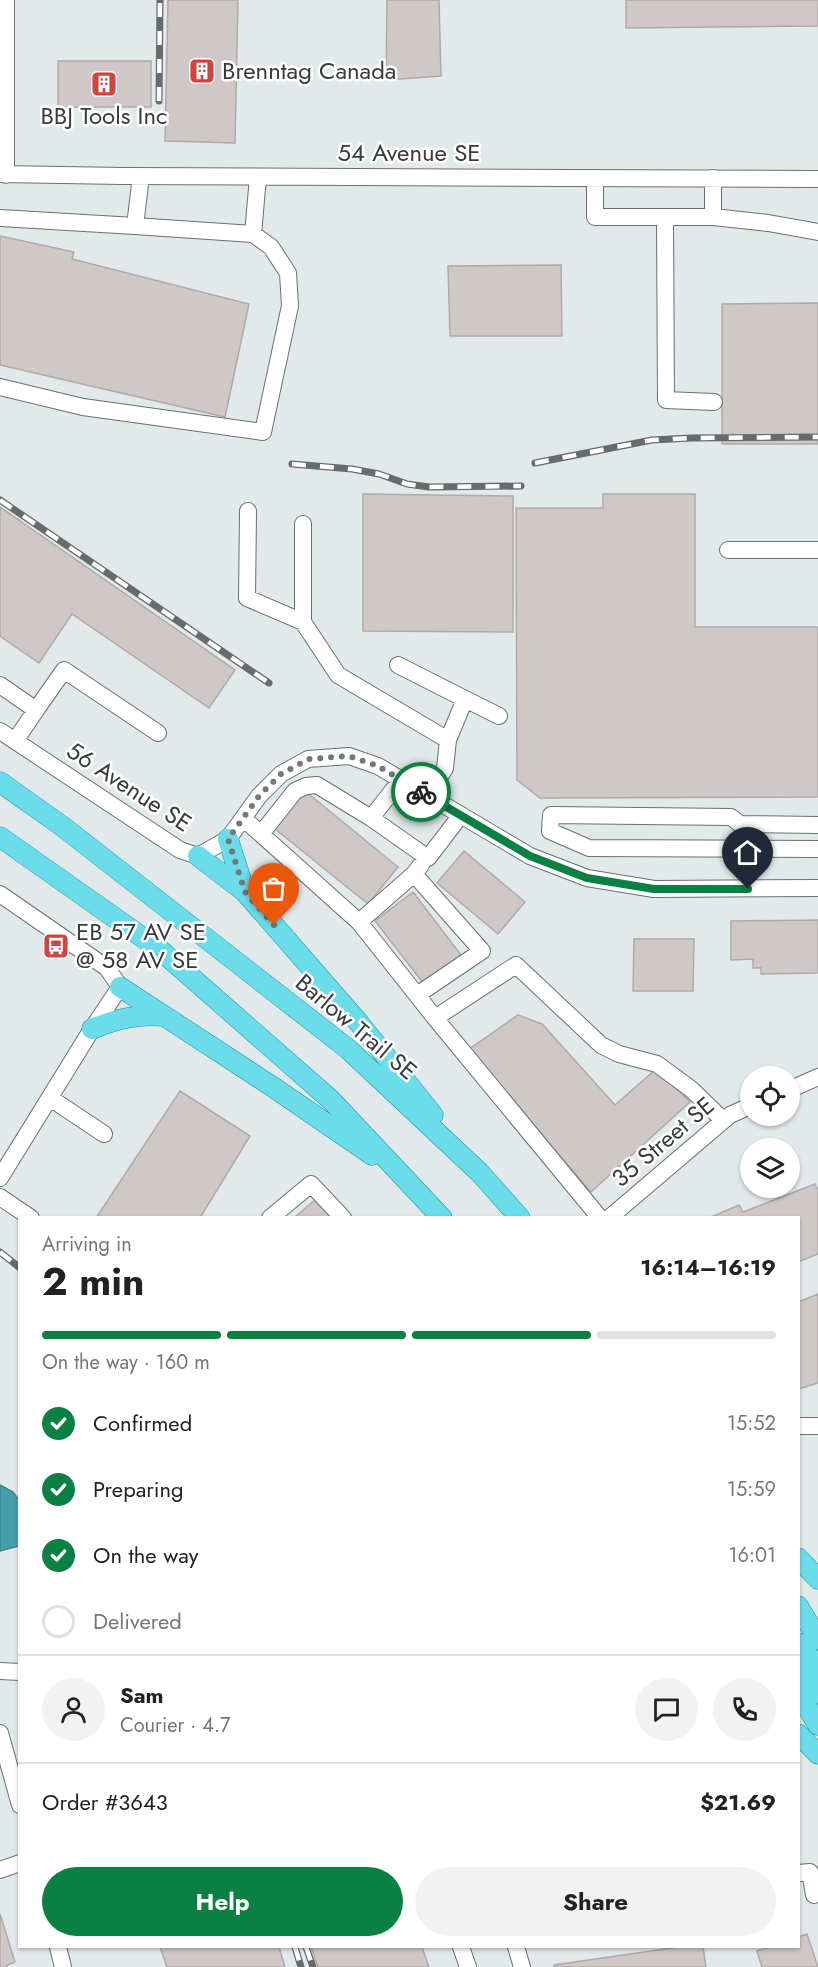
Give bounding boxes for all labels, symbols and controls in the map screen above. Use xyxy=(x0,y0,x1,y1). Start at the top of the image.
place label: Brenntag Canada xyxy=(222,53,396,88)
building icon: Brenntag Canada xyxy=(187,56,217,86)
building icon: BBJ Tools Inc xyxy=(89,69,119,99)
place label: BBJ Tools Inc xyxy=(40,98,168,133)
street label: 54 Avenue SE xyxy=(337,135,481,170)
street label: 56 Avenue SE xyxy=(60,733,199,840)
courier xyxy=(391,762,451,822)
icon: bike xyxy=(405,776,438,809)
pin xyxy=(722,827,773,889)
icon: home xyxy=(731,836,764,869)
pin xyxy=(248,863,299,925)
icon: bag xyxy=(257,872,290,905)
place label: EB 57 AV SE @ 58 AV SE xyxy=(76,914,206,977)
bus stop icon: EB 57 AV SE @ 58 AV SE xyxy=(41,931,71,961)
street label: Barlow Trail SE xyxy=(288,965,425,1088)
map controls xyxy=(740,1066,800,1198)
button: locate xyxy=(740,1066,800,1126)
street label: 35 Street SE xyxy=(604,1088,722,1195)
button: layers xyxy=(740,1138,800,1198)
text: Arriving in xyxy=(42,1230,132,1259)
text: 16:14–16:19 xyxy=(640,1251,776,1283)
text: 2 min xyxy=(42,1253,144,1310)
text: On the way · 160 m xyxy=(42,1348,210,1377)
icon: check xyxy=(42,1407,75,1440)
text: Confirmed xyxy=(93,1407,192,1439)
text: 15:52 xyxy=(727,1409,776,1438)
icon: check xyxy=(42,1473,75,1506)
text: Preparing xyxy=(93,1473,184,1505)
text: 15:59 xyxy=(727,1475,776,1504)
icon: check xyxy=(42,1539,75,1572)
text: On the way xyxy=(93,1539,198,1571)
text: 16:01 xyxy=(728,1541,776,1570)
text: Delivered xyxy=(93,1605,182,1637)
button: person xyxy=(42,1678,105,1741)
button: chat xyxy=(635,1678,698,1741)
button: phone xyxy=(713,1678,776,1741)
text: Sam xyxy=(120,1679,164,1711)
text: Courier · 4.7 xyxy=(120,1711,231,1740)
text: Order #3643 xyxy=(42,1786,168,1818)
text: $21.69 xyxy=(700,1786,776,1818)
button: Help xyxy=(42,1867,403,1936)
button: Share xyxy=(415,1867,776,1936)

